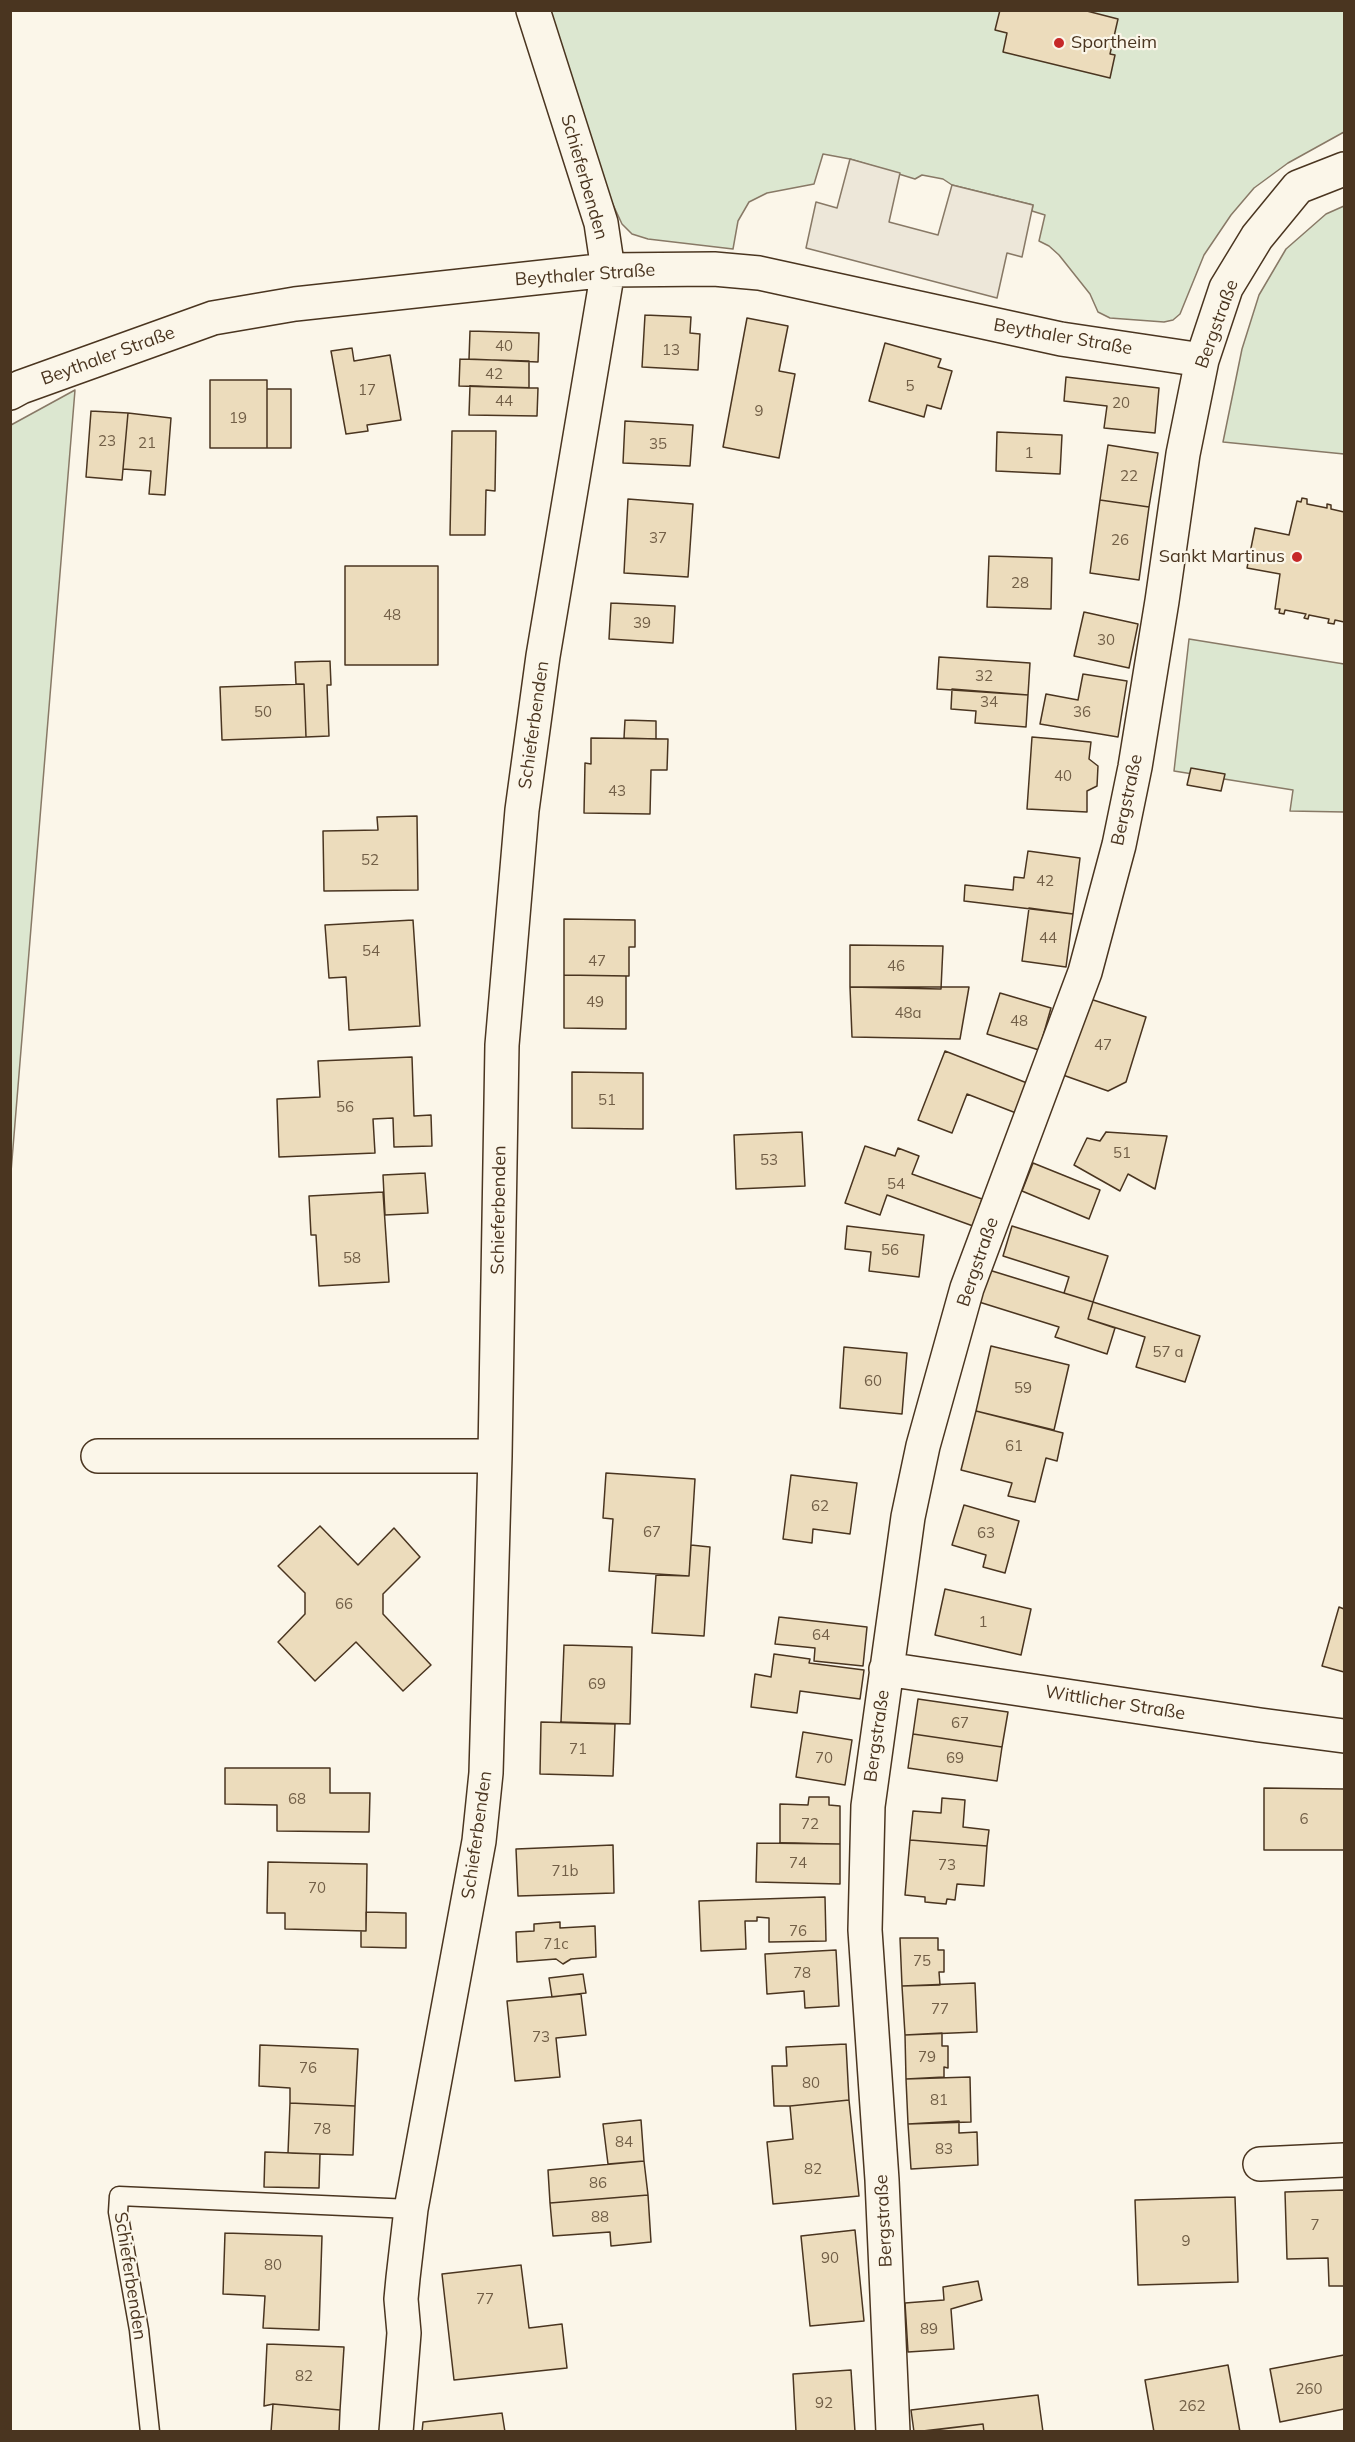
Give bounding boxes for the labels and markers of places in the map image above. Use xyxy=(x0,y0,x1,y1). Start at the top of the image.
place label: Sportheim xyxy=(1071,32,1157,54)
marker: Sportheim xyxy=(1052,36,1066,50)
place label: Sankt Martinus xyxy=(1159,546,1285,568)
marker: Sankt Martinus xyxy=(1290,550,1304,564)

